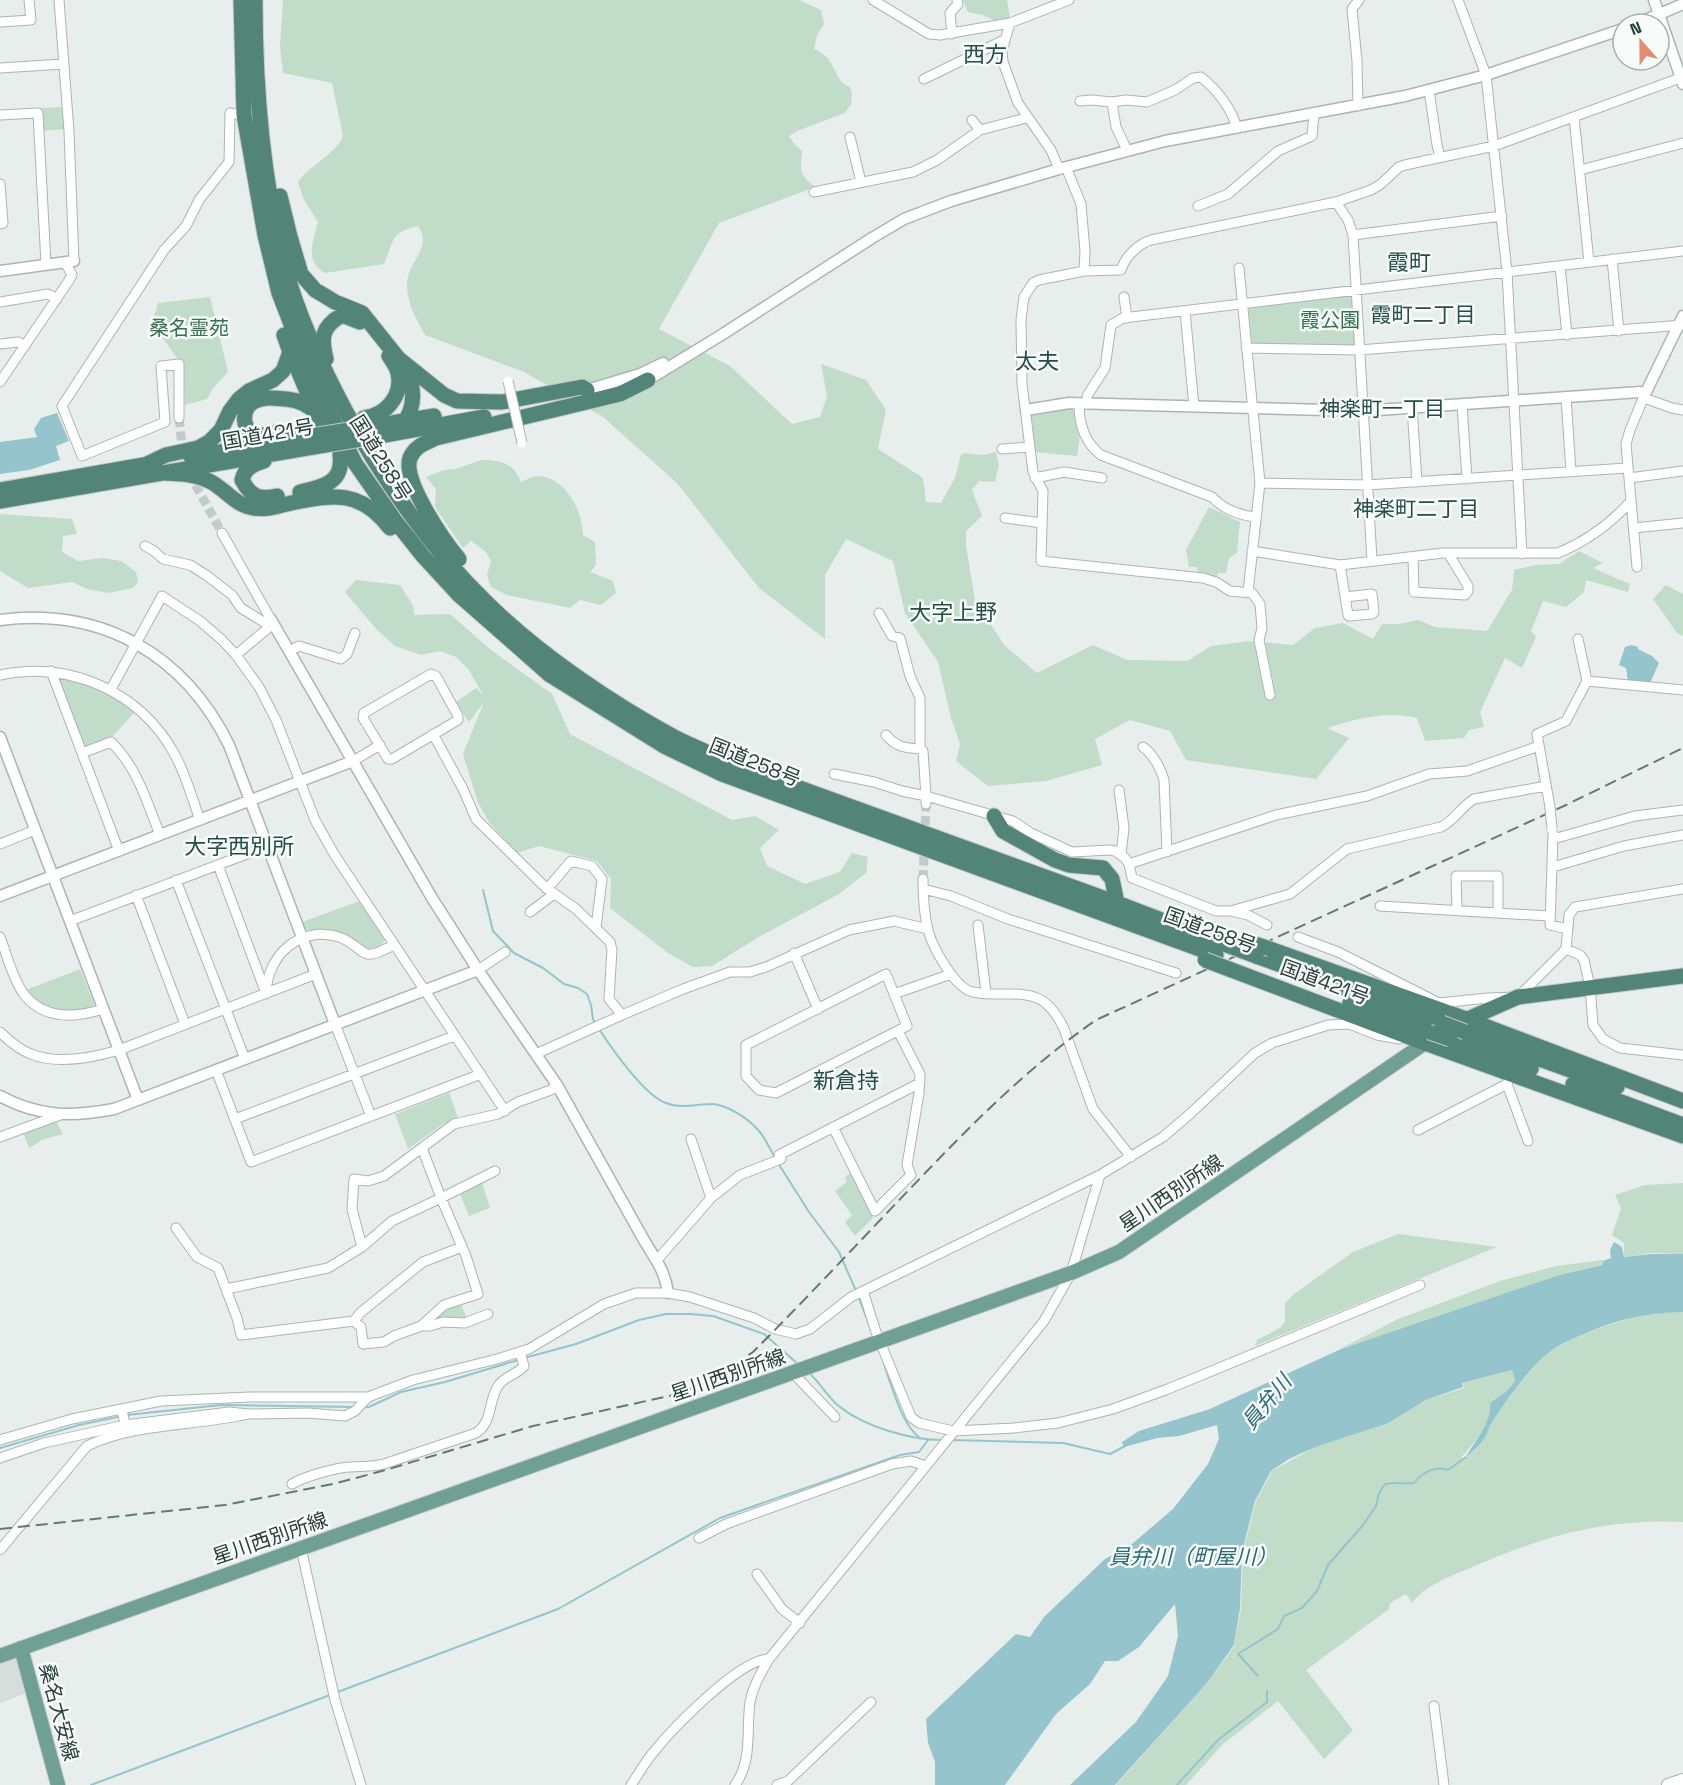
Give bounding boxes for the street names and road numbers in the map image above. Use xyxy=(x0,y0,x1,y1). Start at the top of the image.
street label: 国道258号 xyxy=(344,410,418,506)
street label: 国道421号 xyxy=(220,413,316,455)
street label: 国道258号 xyxy=(705,732,805,792)
street label: 国道258号 xyxy=(1160,901,1260,959)
street label: 国道421号 xyxy=(1277,954,1373,1010)
street label: 星川西別所線 xyxy=(1114,1149,1228,1237)
street label: 星川西別所線 xyxy=(667,1343,789,1407)
street label: 星川西別所線 xyxy=(209,1506,331,1570)
street label: 桑名大安線 xyxy=(34,1660,84,1764)

